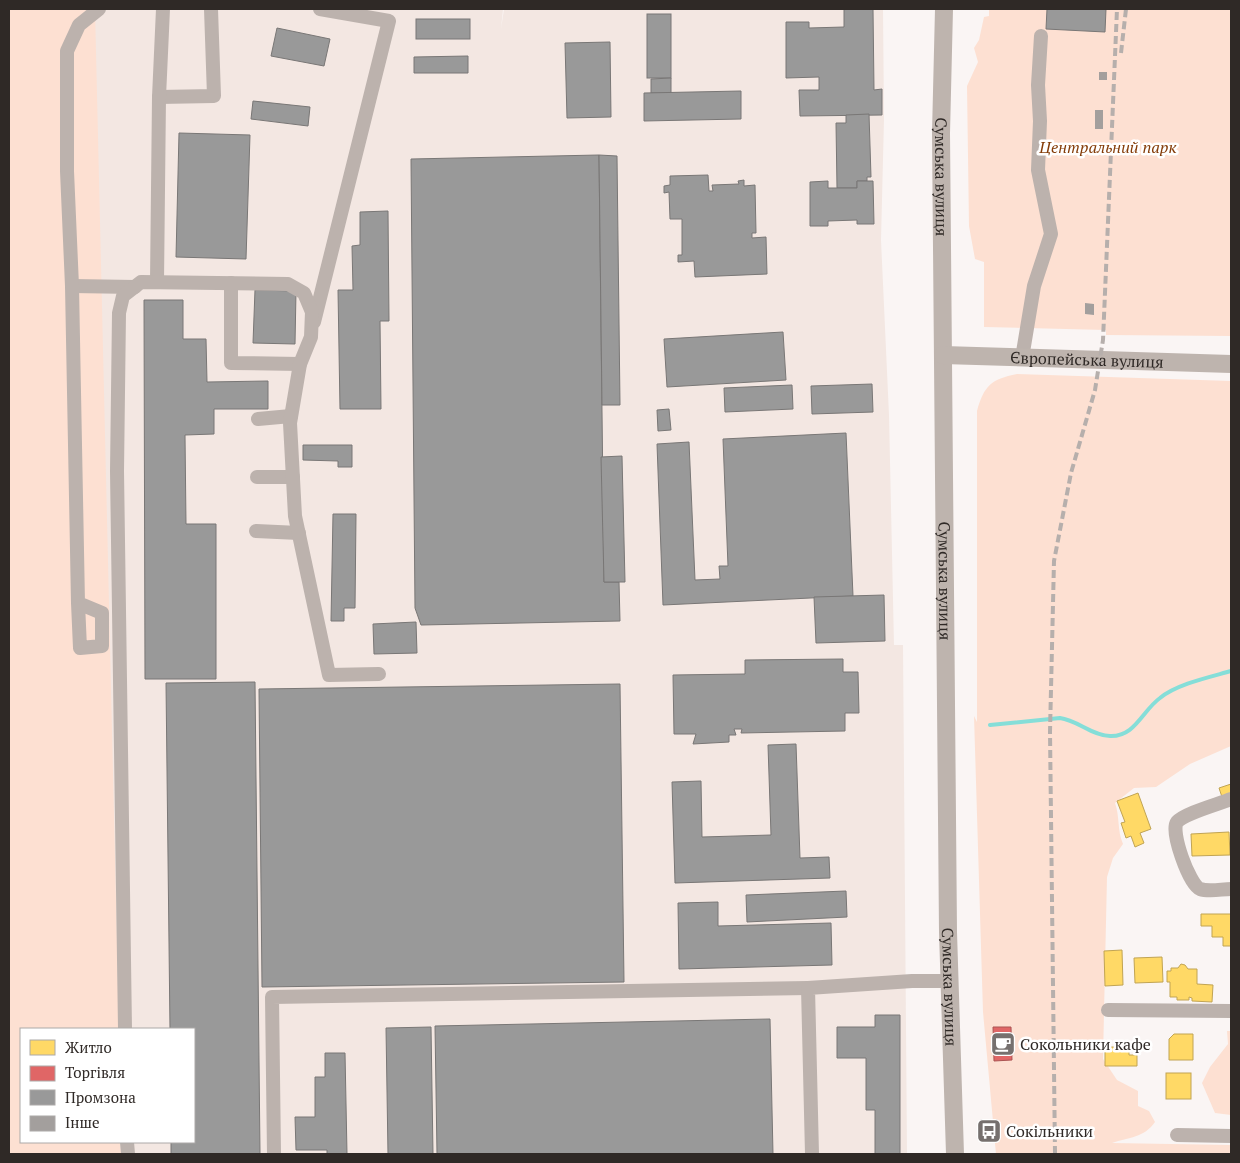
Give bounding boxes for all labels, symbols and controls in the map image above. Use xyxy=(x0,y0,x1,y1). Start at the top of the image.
street label: Сумська вулиця xyxy=(930,117,953,237)
park label: Центральний парк xyxy=(1038,136,1177,158)
street label: Європейська вулиця xyxy=(1010,346,1164,373)
street label: Сумська вулиця xyxy=(933,521,956,641)
street label: Сумська вулиця xyxy=(937,927,963,1047)
legend xyxy=(20,1028,195,1143)
cafe icon: Сокольники кафе xyxy=(990,1031,1016,1057)
place label: Сокольники кафе xyxy=(1020,1033,1151,1055)
text: Житло xyxy=(65,1037,112,1057)
text: Торгівля xyxy=(65,1062,125,1082)
text: Промзона xyxy=(65,1087,136,1107)
text: Інше xyxy=(65,1112,100,1132)
bus stop icon: Сокільники xyxy=(976,1118,1002,1144)
place label: Сокільники xyxy=(1006,1120,1093,1142)

